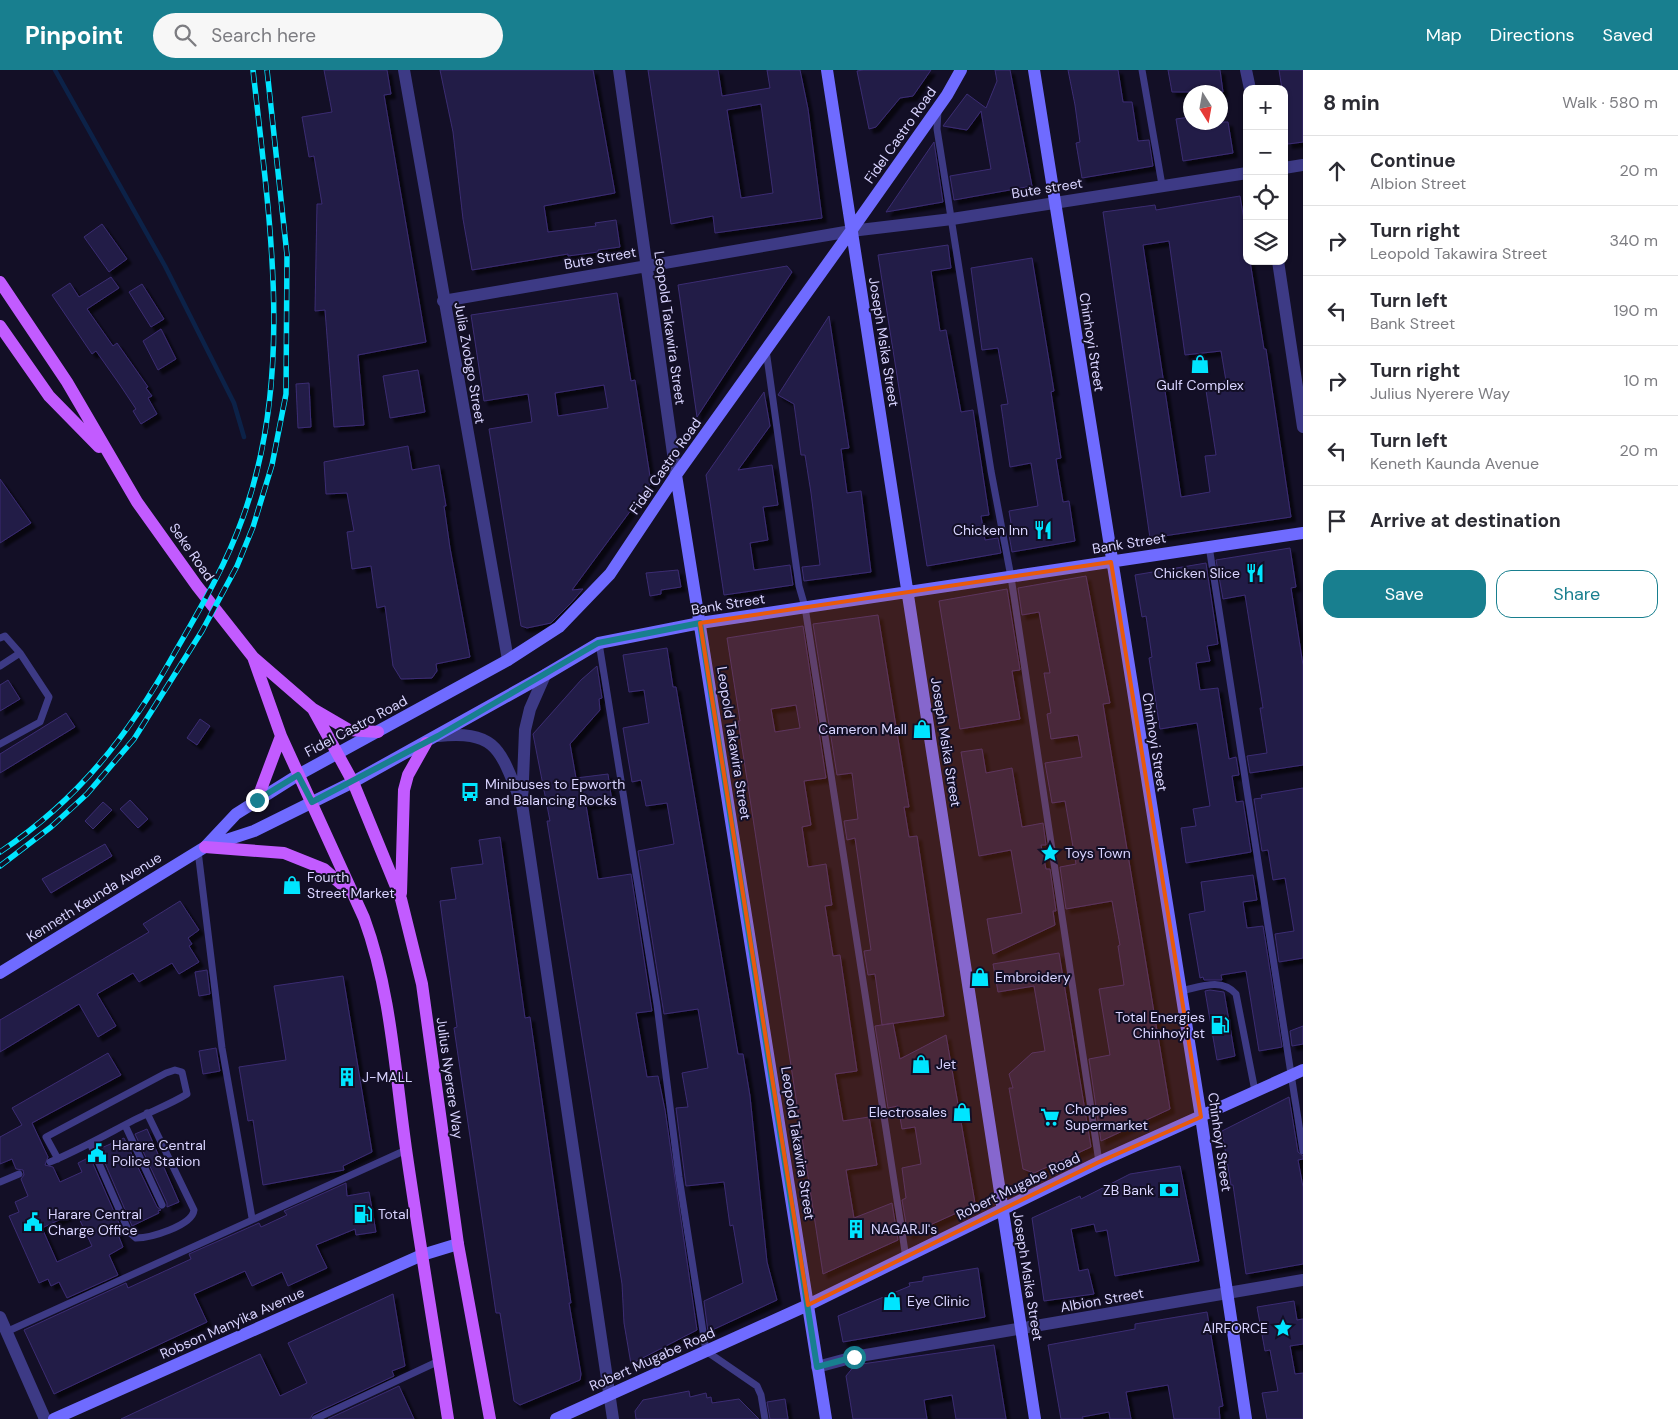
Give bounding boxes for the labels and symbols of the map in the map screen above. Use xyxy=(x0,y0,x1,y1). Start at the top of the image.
street label: Fidel Castro Road xyxy=(860,83,940,187)
north arrow xyxy=(1183,85,1228,130)
street label: Bute street xyxy=(1010,174,1084,202)
street label: Bute Street xyxy=(562,243,638,273)
street label: Leopold Takawira Street xyxy=(650,250,690,406)
street label: Joseph Msika Street xyxy=(865,276,903,408)
street label: Chinhoyi Street xyxy=(1075,291,1109,393)
street label: Julia Zvobgo Street xyxy=(450,301,490,425)
shop icon: Gulf Complex xyxy=(1189,353,1211,375)
place label: Gulf Complex xyxy=(1156,376,1244,394)
street label: Fidel Castro Road xyxy=(625,414,705,518)
street label: Seke Road xyxy=(165,519,219,585)
restaurant icon: Chicken Inn xyxy=(1032,519,1054,541)
place label: Chicken Inn xyxy=(953,521,1028,539)
street label: Bank Street xyxy=(1091,528,1167,558)
restaurant icon: Chicken Slice xyxy=(1244,562,1266,584)
place label: Chicken Slice xyxy=(1154,564,1240,582)
street label: Bank Street xyxy=(690,589,766,619)
street label: Leopold Takawira Street xyxy=(713,665,755,821)
street label: Joseph Msika Street xyxy=(927,676,965,808)
street label: Fidel Castro Road xyxy=(302,691,410,761)
street label: Chinhoyi Street xyxy=(1138,691,1172,793)
shop icon: Cameron Mall xyxy=(911,718,933,740)
place label: Cameron Mall xyxy=(818,720,907,738)
place label: Minibuses to Epworth and Balancing Rocks xyxy=(485,775,625,809)
bus stop icon: Minibuses to Epworth and Balancing Rocks xyxy=(459,781,481,803)
route end xyxy=(246,789,269,812)
place icon: Toys Town xyxy=(1039,842,1061,864)
place label: Toys Town xyxy=(1065,844,1131,862)
street label: Kenneth Kaunda Avenue xyxy=(23,848,165,946)
place label: Fourth Street Market xyxy=(307,868,395,902)
shop icon: Fourth Street Market xyxy=(281,874,303,896)
shop icon: Embroidery xyxy=(969,966,991,988)
place label: Embroidery xyxy=(995,968,1071,986)
place label: Total Energies Chinhoyi st xyxy=(1115,1008,1205,1042)
fuel station icon: Total Energies Chinhoyi st xyxy=(1209,1014,1231,1036)
street label: Julius Nyerere Way xyxy=(433,1016,467,1140)
shop icon: Jet xyxy=(910,1053,932,1075)
place label: Jet xyxy=(936,1055,956,1073)
street label: Leopold Takawira Street xyxy=(777,1065,819,1221)
building icon: J-MALL xyxy=(336,1066,358,1088)
place label: J-MALL xyxy=(362,1068,412,1086)
street label: Chinhoyi Street xyxy=(1204,1091,1236,1193)
place label: Choppies Supermarket xyxy=(1065,1100,1148,1134)
shop icon: Electrosales xyxy=(951,1101,973,1123)
place label: Electrosales xyxy=(869,1103,947,1121)
supermarket icon: Choppies Supermarket xyxy=(1039,1106,1061,1128)
place label: Harare Central Police Station xyxy=(112,1136,206,1170)
public building icon: Harare Central Police Station xyxy=(86,1142,108,1164)
street label: Robert Mugabe Road xyxy=(953,1148,1083,1224)
bank icon: ZB Bank xyxy=(1158,1179,1180,1201)
place label: ZB Bank xyxy=(1103,1181,1154,1199)
fuel station icon: Total xyxy=(352,1203,374,1225)
place label: Harare Central Charge Office xyxy=(48,1205,142,1239)
place label: Total xyxy=(378,1205,409,1223)
street label: Joseph Msika Street xyxy=(1009,1210,1047,1342)
public building icon: Harare Central Charge Office xyxy=(22,1211,44,1233)
building icon: NAGARJI's xyxy=(845,1218,867,1240)
place label: NAGARJI's xyxy=(871,1220,937,1238)
street label: Robson Manyika Avenue xyxy=(157,1283,307,1363)
street label: Albion Street xyxy=(1059,1284,1145,1316)
shop icon: Eye Clinic xyxy=(881,1290,903,1312)
place label: Eye Clinic xyxy=(907,1292,970,1310)
place icon: AIRFORCE xyxy=(1272,1317,1294,1339)
place label: AIRFORCE xyxy=(1203,1319,1268,1337)
street label: Robert Mugabe Road xyxy=(586,1323,718,1395)
route start xyxy=(843,1346,866,1369)

